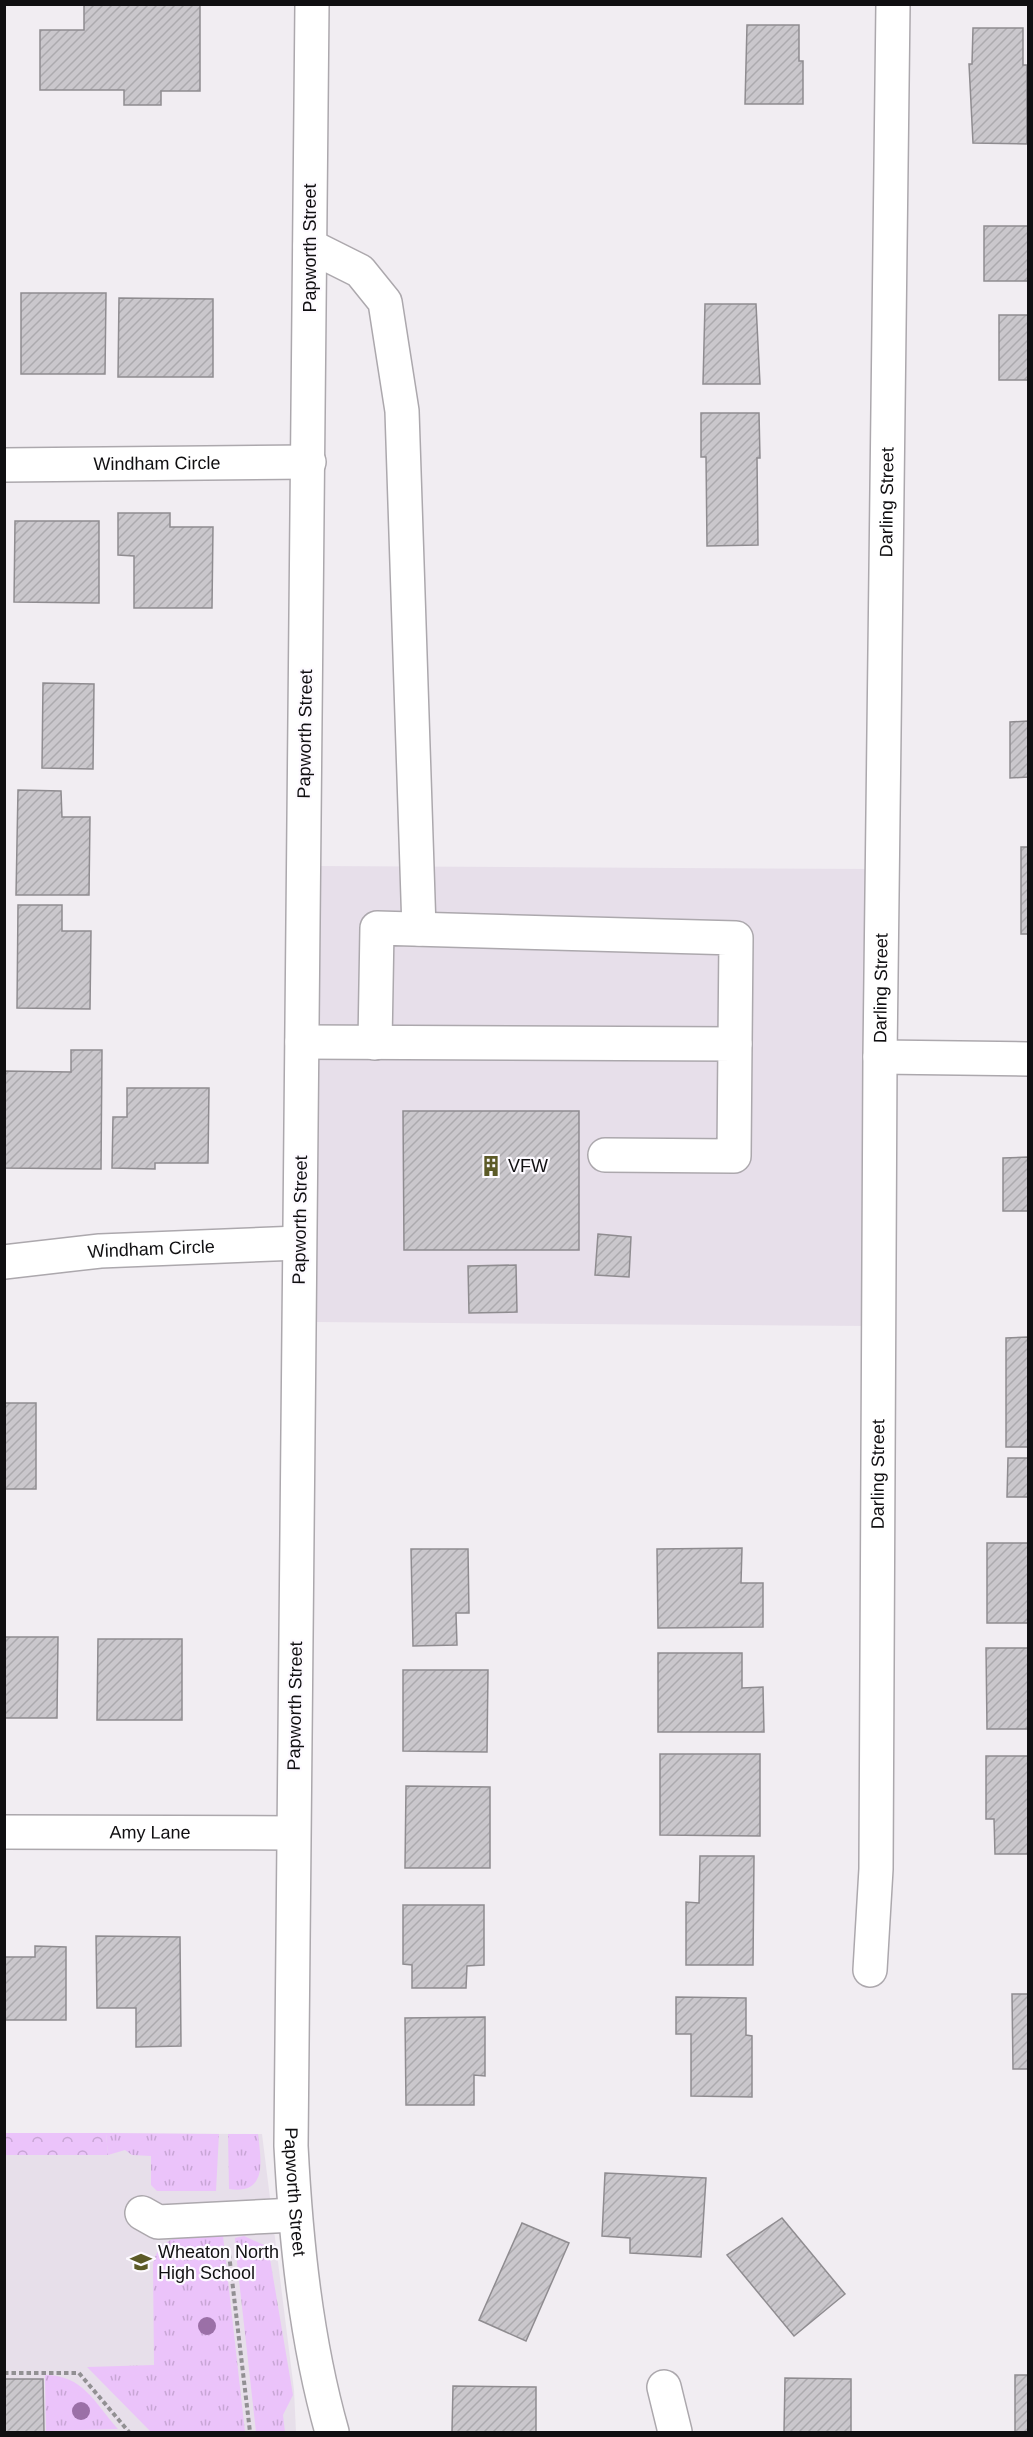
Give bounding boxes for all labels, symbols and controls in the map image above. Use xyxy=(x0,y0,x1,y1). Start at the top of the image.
street label: Papworth Street xyxy=(300,183,320,313)
street label: Darling Street xyxy=(876,447,898,557)
street label: Windham Circle xyxy=(93,453,221,474)
street label: Papworth Street xyxy=(294,669,316,799)
street label: Darling Street xyxy=(870,933,892,1043)
building icon: VFW xyxy=(479,1154,503,1178)
street label: Papworth Street xyxy=(289,1155,311,1285)
place label: VFW xyxy=(508,1156,548,1176)
street label: Windham Circle xyxy=(87,1236,215,1262)
street label: Darling Street xyxy=(868,1419,888,1529)
street label: Papworth Street xyxy=(284,1641,306,1771)
street label: Amy Lane xyxy=(109,1822,191,1843)
street label: Papworth Street xyxy=(281,2127,309,2257)
place label: Wheaton North High School xyxy=(158,2242,279,2283)
school or university icon: Wheaton North High School xyxy=(129,2250,153,2274)

